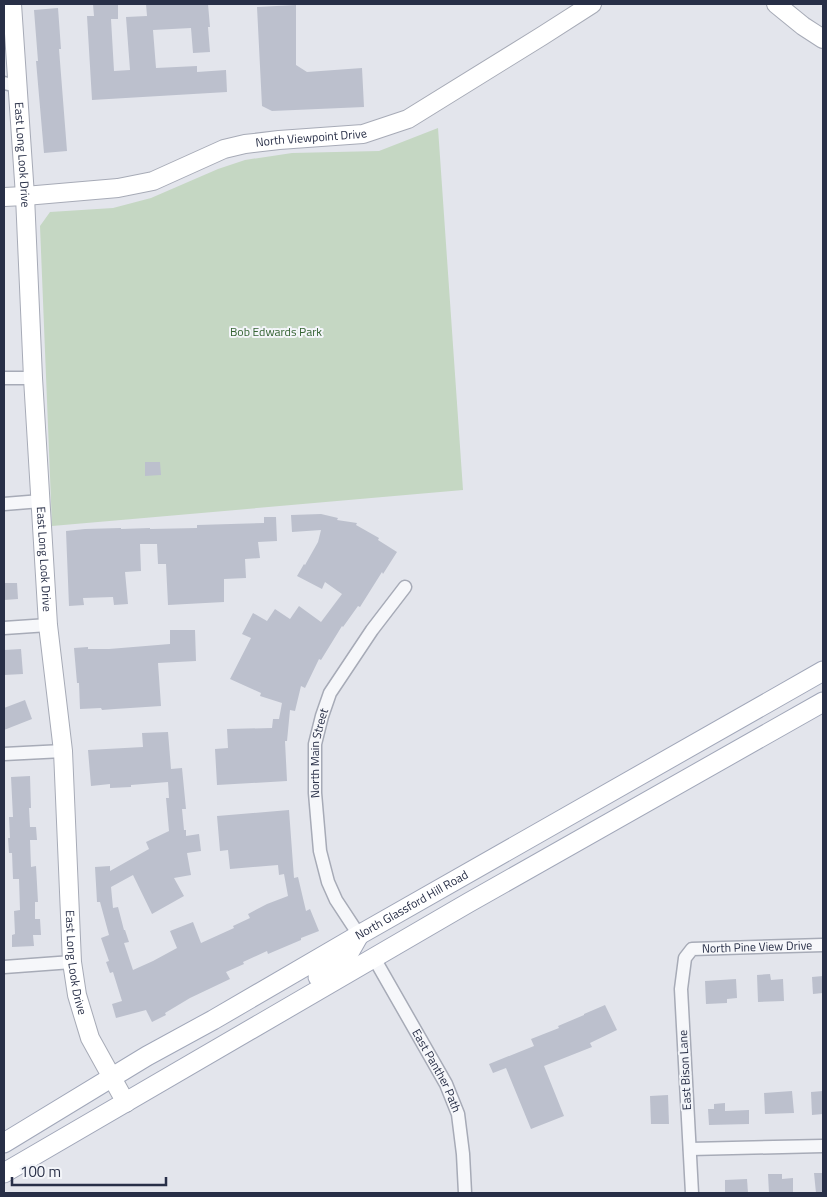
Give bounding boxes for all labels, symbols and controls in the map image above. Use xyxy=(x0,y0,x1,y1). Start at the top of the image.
street label: East Long Look Drive xyxy=(10,101,35,208)
street label: North Viewpoint Drive xyxy=(254,123,369,152)
park label: Bob Edwards Park xyxy=(230,322,322,341)
street label: East Long Look Drive xyxy=(32,506,57,612)
street label: North Main Street xyxy=(305,705,333,799)
street label: North Glassford Hill Road xyxy=(351,865,471,944)
street label: East Long Look Drive xyxy=(61,910,92,1017)
street label: North Pine View Drive xyxy=(701,935,813,958)
street label: East Panther Path xyxy=(407,1025,466,1115)
street label: East Bison Lane xyxy=(673,1029,696,1111)
scale bar xyxy=(12,1154,166,1186)
text: 100 m xyxy=(20,1160,61,1183)

